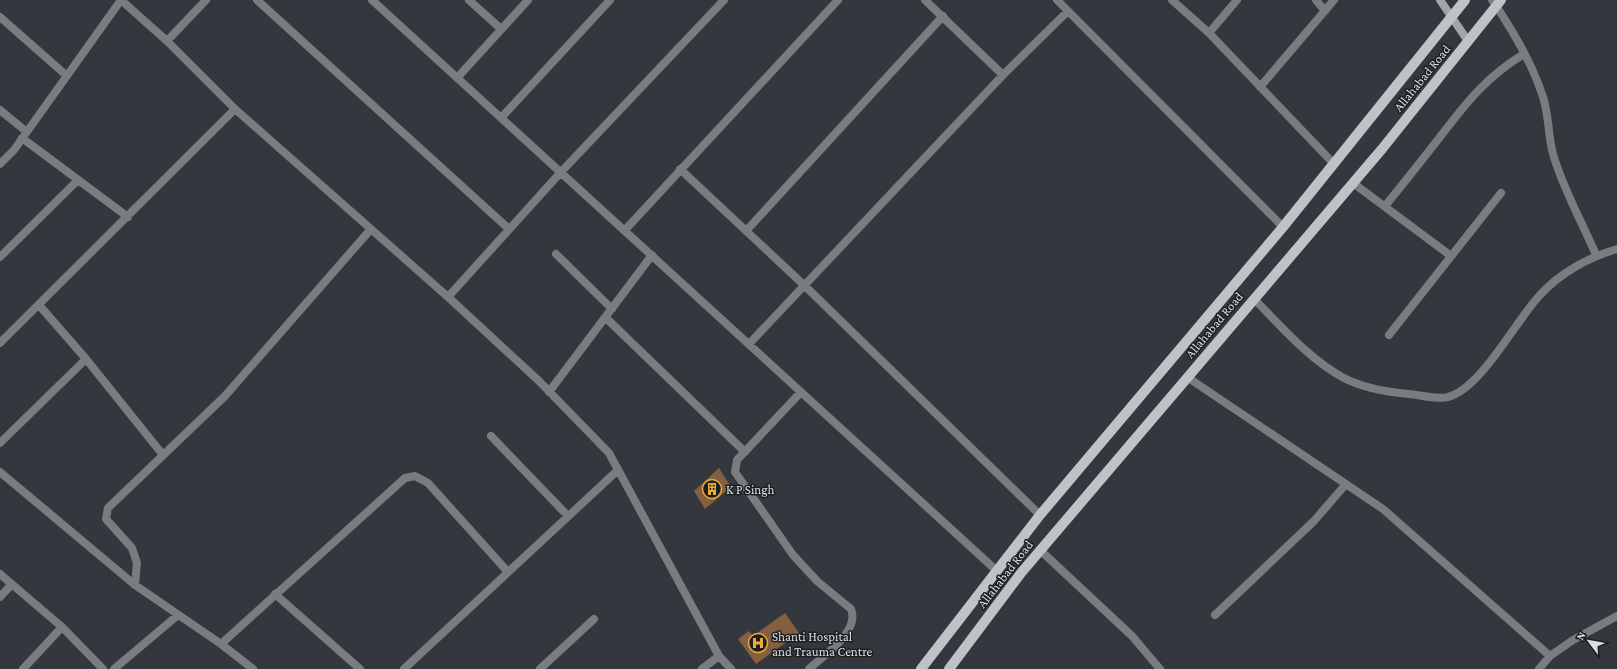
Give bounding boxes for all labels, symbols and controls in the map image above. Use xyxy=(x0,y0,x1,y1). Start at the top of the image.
street label: Allahabad Road xyxy=(1391,41,1454,114)
street label: Allahabad Road xyxy=(1182,289,1246,361)
building icon: K P Singh xyxy=(701,478,723,500)
place label: K P Singh xyxy=(726,482,775,497)
street label: Allahabad Road xyxy=(974,537,1036,611)
north arrow xyxy=(1569,621,1609,661)
place label: Shanti Hospital and Trauma Centre xyxy=(772,629,872,659)
text: N xyxy=(1573,629,1588,642)
hospital icon: Shanti Hospital and Trauma Centre xyxy=(747,632,769,654)

